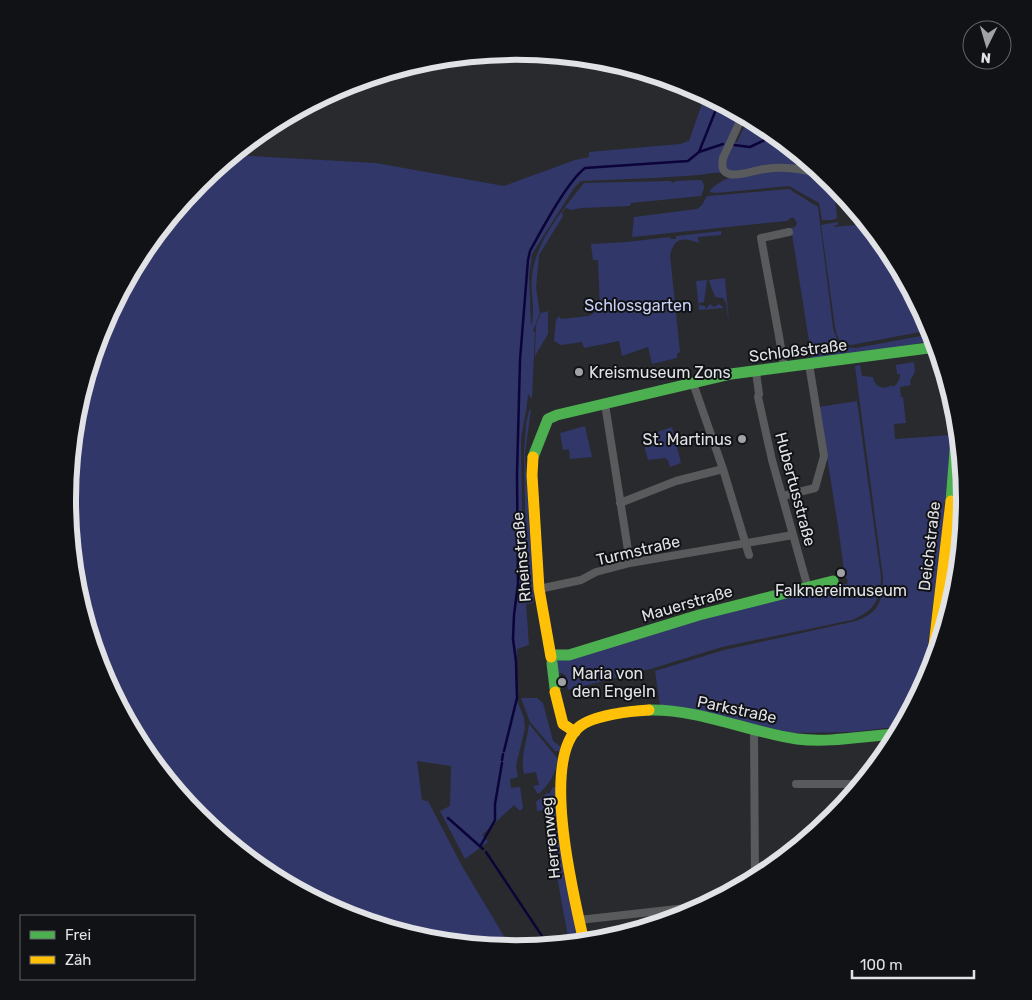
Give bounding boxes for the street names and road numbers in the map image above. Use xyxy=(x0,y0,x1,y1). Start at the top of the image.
street label: Schloßstraße xyxy=(748,335,848,366)
street label: Hubertusstraße xyxy=(771,430,820,548)
street label: Deichstraße xyxy=(915,500,944,592)
street label: Rheinstraße xyxy=(508,511,535,603)
street label: Turmstraße xyxy=(594,532,682,569)
street label: Mauerstraße xyxy=(639,581,735,626)
street label: Parkstraße xyxy=(695,692,778,727)
street label: Herrenweg xyxy=(537,796,564,880)

